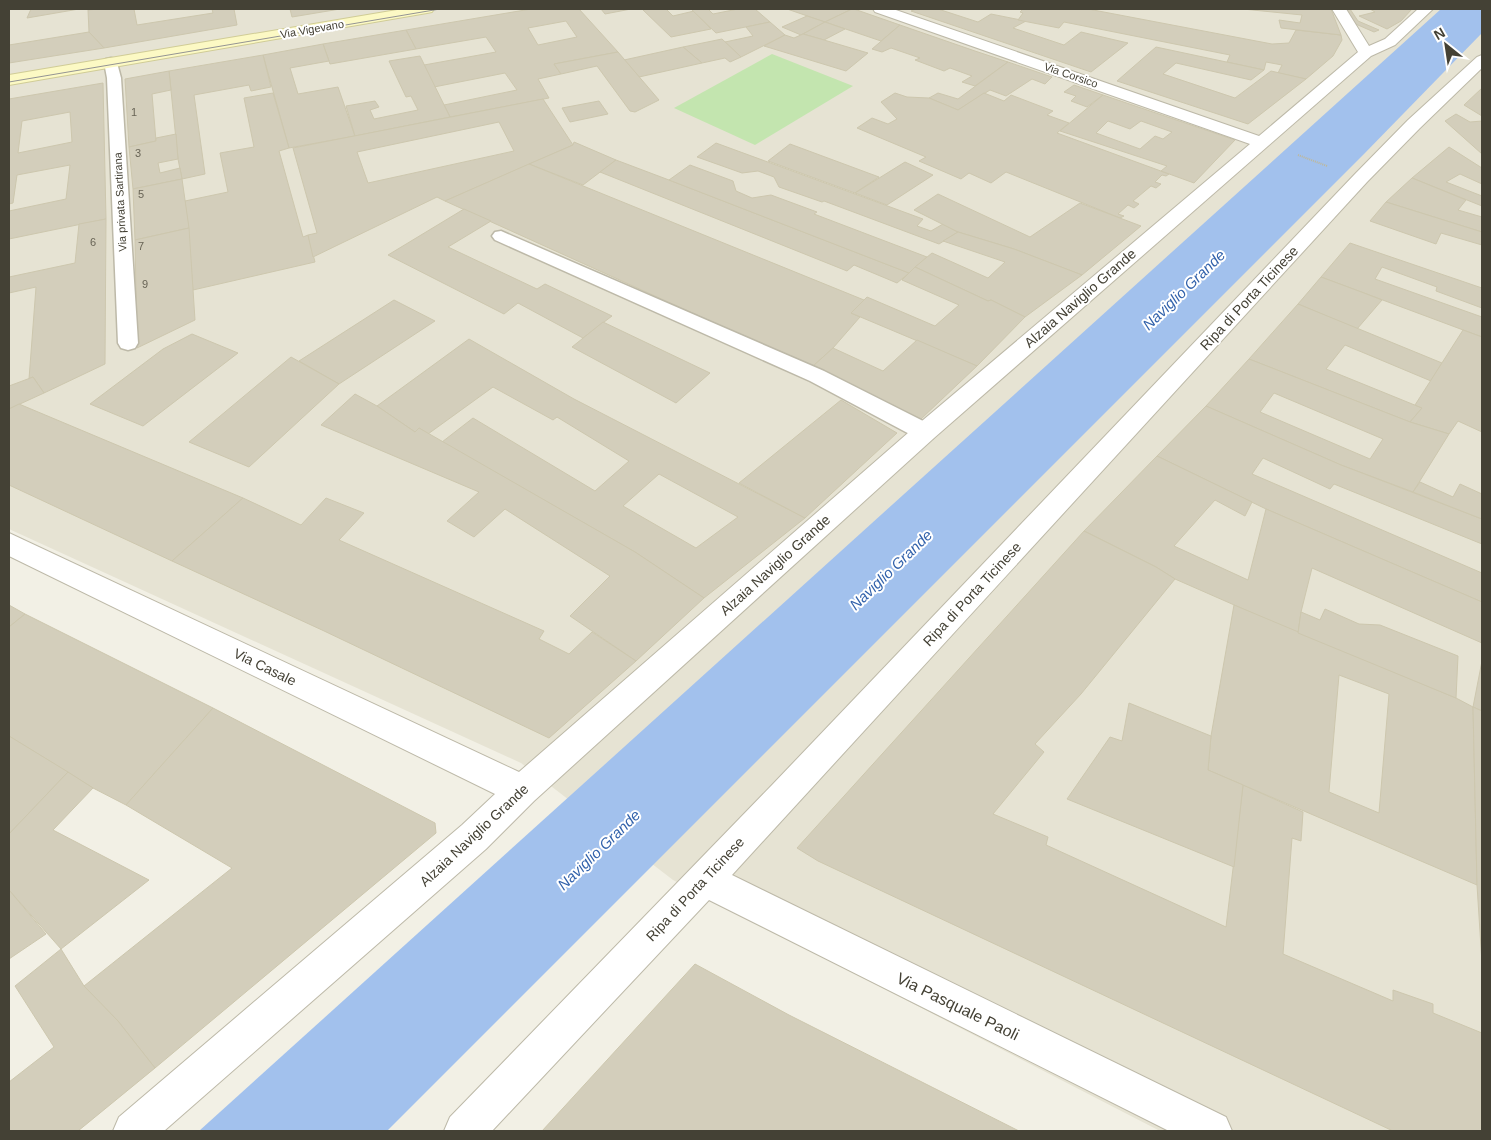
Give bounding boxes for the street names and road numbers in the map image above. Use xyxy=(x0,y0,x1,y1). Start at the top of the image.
street label: Via Vigevano xyxy=(279,17,345,41)
street label: Via Corsico xyxy=(1043,60,1099,90)
street label: Via privata Sartirana xyxy=(111,151,129,252)
street label: Ripa di Porta Ticinese xyxy=(1197,243,1301,353)
street label: Alzaia Naviglio Grande xyxy=(1021,245,1139,351)
street label: Alzaia Naviglio Grande xyxy=(717,511,833,619)
street label: Ripa di Porta Ticinese xyxy=(920,539,1024,649)
street label: Via Casale xyxy=(231,645,299,689)
street label: Alzaia Naviglio Grande xyxy=(416,780,532,889)
street label: Ripa di Porta Ticinese xyxy=(643,834,747,944)
street label: Via Pasquale Paoli xyxy=(894,969,1022,1043)

